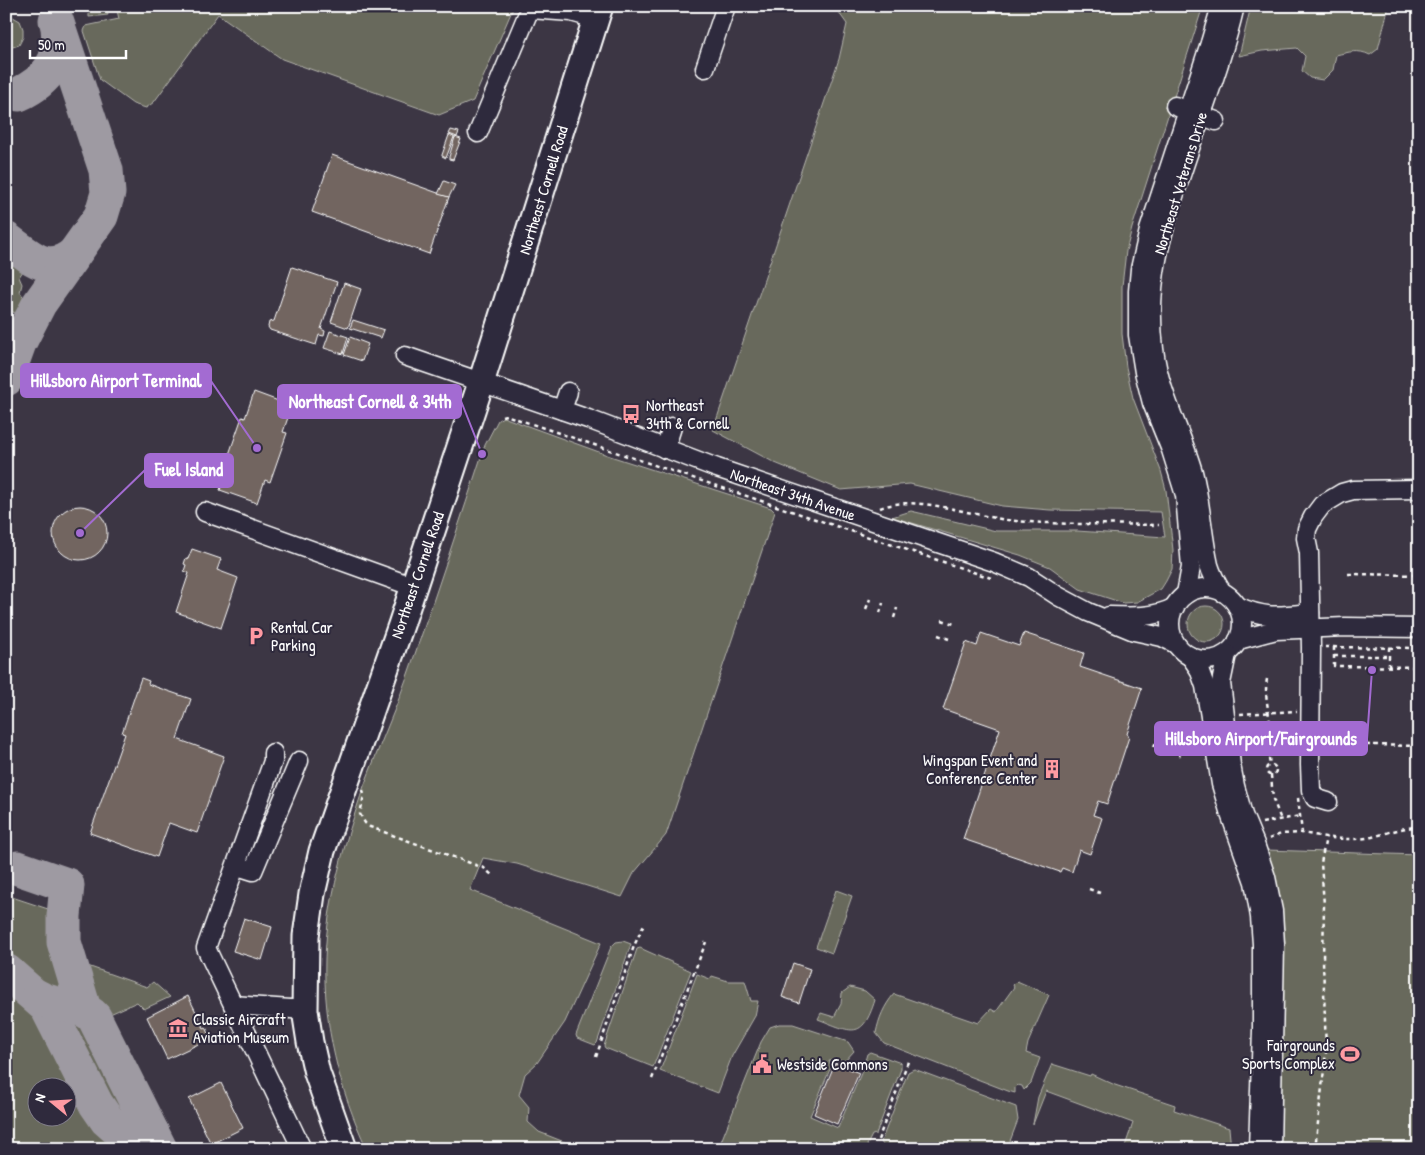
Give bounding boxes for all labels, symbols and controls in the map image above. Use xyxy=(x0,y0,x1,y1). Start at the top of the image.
scale bar xyxy=(30,28,126,60)
text: 50 m xyxy=(38,34,65,55)
street label: Northeast Veterans Drive xyxy=(1148,108,1212,257)
street label: Northeast Cornell Road xyxy=(513,123,573,257)
callout: Hillsboro Airport Terminal xyxy=(21,364,211,397)
text: Hillsboro Airport Terminal xyxy=(31,368,203,394)
callout: Northeast Cornell & 34th xyxy=(278,385,461,418)
text: Northeast Cornell & 34th xyxy=(289,389,452,414)
place label: Northeast 34th & Cornell xyxy=(646,394,729,434)
bus stop icon: Northeast 34th & Cornell xyxy=(620,403,642,425)
callout: Fuel Island xyxy=(145,454,233,487)
text: Fuel Island xyxy=(154,457,223,482)
street label: Northeast 34th Avenue xyxy=(727,462,859,526)
street label: Northeast Cornell Road xyxy=(385,508,449,642)
place label: Rental Car Parking xyxy=(271,616,333,656)
parking icon: Rental Car Parking xyxy=(245,625,267,647)
callout: Hillsboro Airport/Fairgrounds xyxy=(1155,722,1367,755)
text: Hillsboro Airport/Fairgrounds xyxy=(1165,726,1357,752)
place label: Wingspan Event and Conference Center xyxy=(923,749,1037,789)
building icon: Wingspan Event and Conference Center xyxy=(1041,758,1063,780)
place label: Classic Aircraft Aviation Museum xyxy=(193,1008,289,1048)
museum icon: Classic Aircraft Aviation Museum xyxy=(167,1017,189,1039)
place label: Fairgrounds Sports Complex xyxy=(1242,1034,1335,1074)
sports icon: Fairgrounds Sports Complex xyxy=(1339,1043,1361,1065)
public building icon: Westside Commons xyxy=(751,1053,773,1075)
place label: Westside Commons xyxy=(777,1053,888,1075)
north arrow xyxy=(28,1078,78,1128)
text: N xyxy=(29,1091,50,1104)

